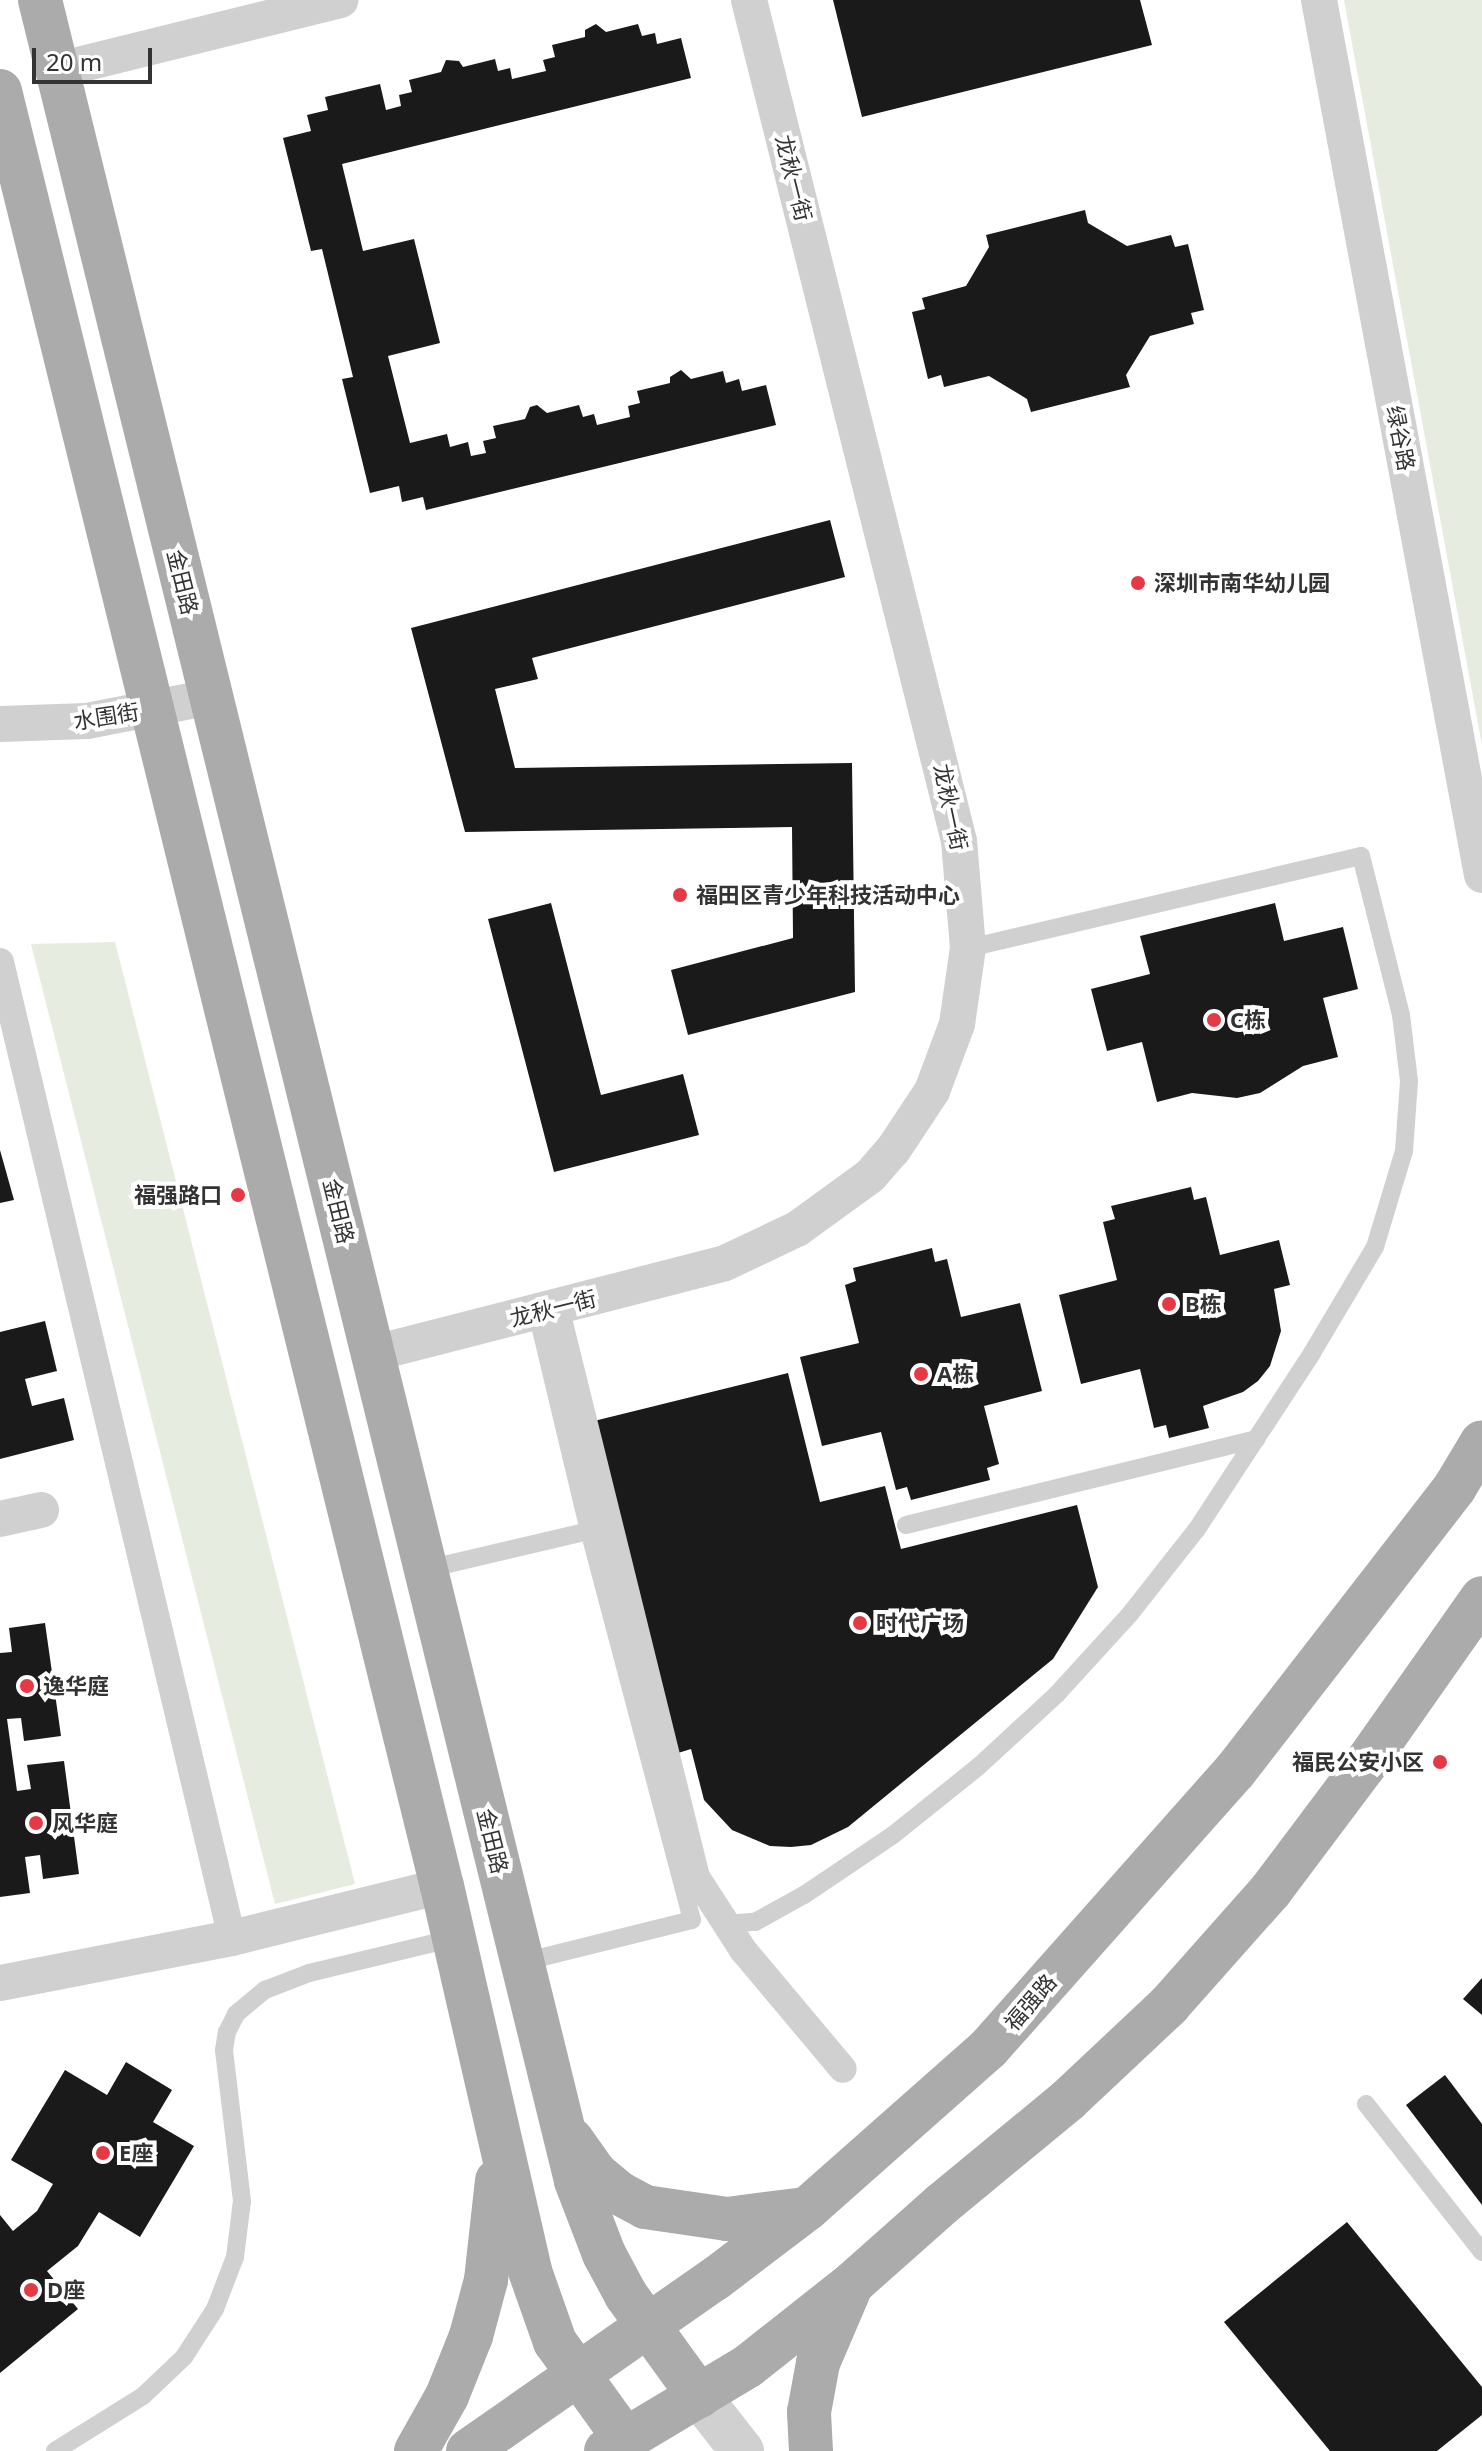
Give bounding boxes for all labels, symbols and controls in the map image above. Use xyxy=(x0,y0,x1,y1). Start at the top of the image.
scale bar xyxy=(36,32,156,82)
text: 20 m xyxy=(46,45,102,78)
street label: 龙秋一街 xyxy=(771,132,817,224)
street label: 绿谷路 xyxy=(1382,403,1420,473)
street label: 金田路 xyxy=(162,547,204,617)
place label: 深圳市南华幼儿园 xyxy=(1154,570,1330,596)
marker: 深圳市南华幼儿园 xyxy=(1129,574,1147,592)
street label: 水围街 xyxy=(71,698,141,734)
street label: 龙秋一街 xyxy=(929,761,973,853)
place label: 福田区青少年科技活动中心 xyxy=(696,882,960,908)
marker: 福田区青少年科技活动中心 xyxy=(671,886,689,904)
place label: C栋 xyxy=(1230,1007,1266,1033)
marker: C栋 xyxy=(1205,1011,1223,1029)
street label: 金田路 xyxy=(318,1176,360,1246)
place label: 福强路口 xyxy=(134,1182,222,1208)
marker: 福强路口 xyxy=(229,1186,247,1204)
street label: 龙秋一街 xyxy=(507,1285,599,1331)
place label: B栋 xyxy=(1185,1291,1222,1317)
marker: B栋 xyxy=(1160,1295,1178,1313)
place label: A栋 xyxy=(937,1361,974,1387)
marker: A栋 xyxy=(912,1365,930,1383)
place label: 时代广场 xyxy=(876,1610,964,1636)
marker: 时代广场 xyxy=(851,1614,869,1632)
place label: 逸华庭 xyxy=(43,1673,109,1699)
marker: 逸华庭 xyxy=(18,1677,36,1695)
place label: 福民公安小区 xyxy=(1292,1749,1424,1775)
marker: 福民公安小区 xyxy=(1431,1753,1449,1771)
street label: 金田路 xyxy=(472,1806,514,1876)
place label: 风华庭 xyxy=(52,1810,118,1836)
marker: 风华庭 xyxy=(27,1814,45,1832)
street label: 福强路 xyxy=(998,1968,1062,2036)
place label: E座 xyxy=(119,2140,153,2166)
marker: E座 xyxy=(94,2144,112,2162)
place label: D座 xyxy=(47,2277,85,2303)
marker: D座 xyxy=(22,2281,40,2299)

